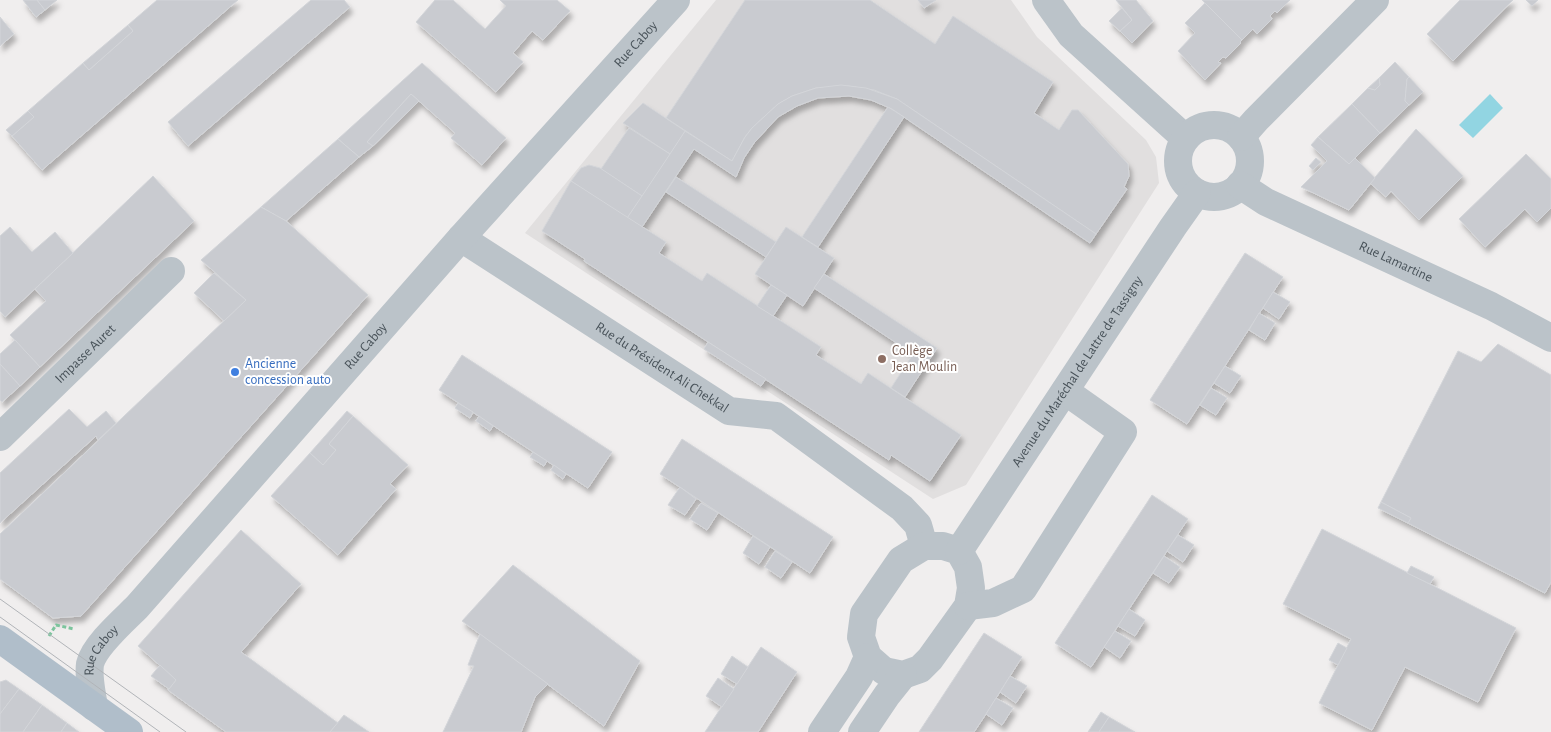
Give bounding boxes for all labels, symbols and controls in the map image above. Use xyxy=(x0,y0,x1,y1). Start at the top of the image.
street label: Rue Caboy xyxy=(612,18,660,70)
street label: Rue Lamartine xyxy=(1357,239,1435,285)
street label: Avenue du Maréchal de Lattre de Tassigny xyxy=(1009,274,1146,470)
street label: Rue Caboy xyxy=(342,320,390,372)
street label: Rue du Président Ali Chekkal xyxy=(593,320,731,416)
street label: Impasse Auret xyxy=(53,322,119,386)
place label: Collège Jean Moulin xyxy=(892,344,957,374)
marker: Collège Jean Moulin xyxy=(876,353,888,365)
place label: Ancienne concession auto xyxy=(245,357,331,387)
marker: Ancienne concession auto xyxy=(229,366,241,378)
street label: Rue Caboy xyxy=(82,623,121,676)

